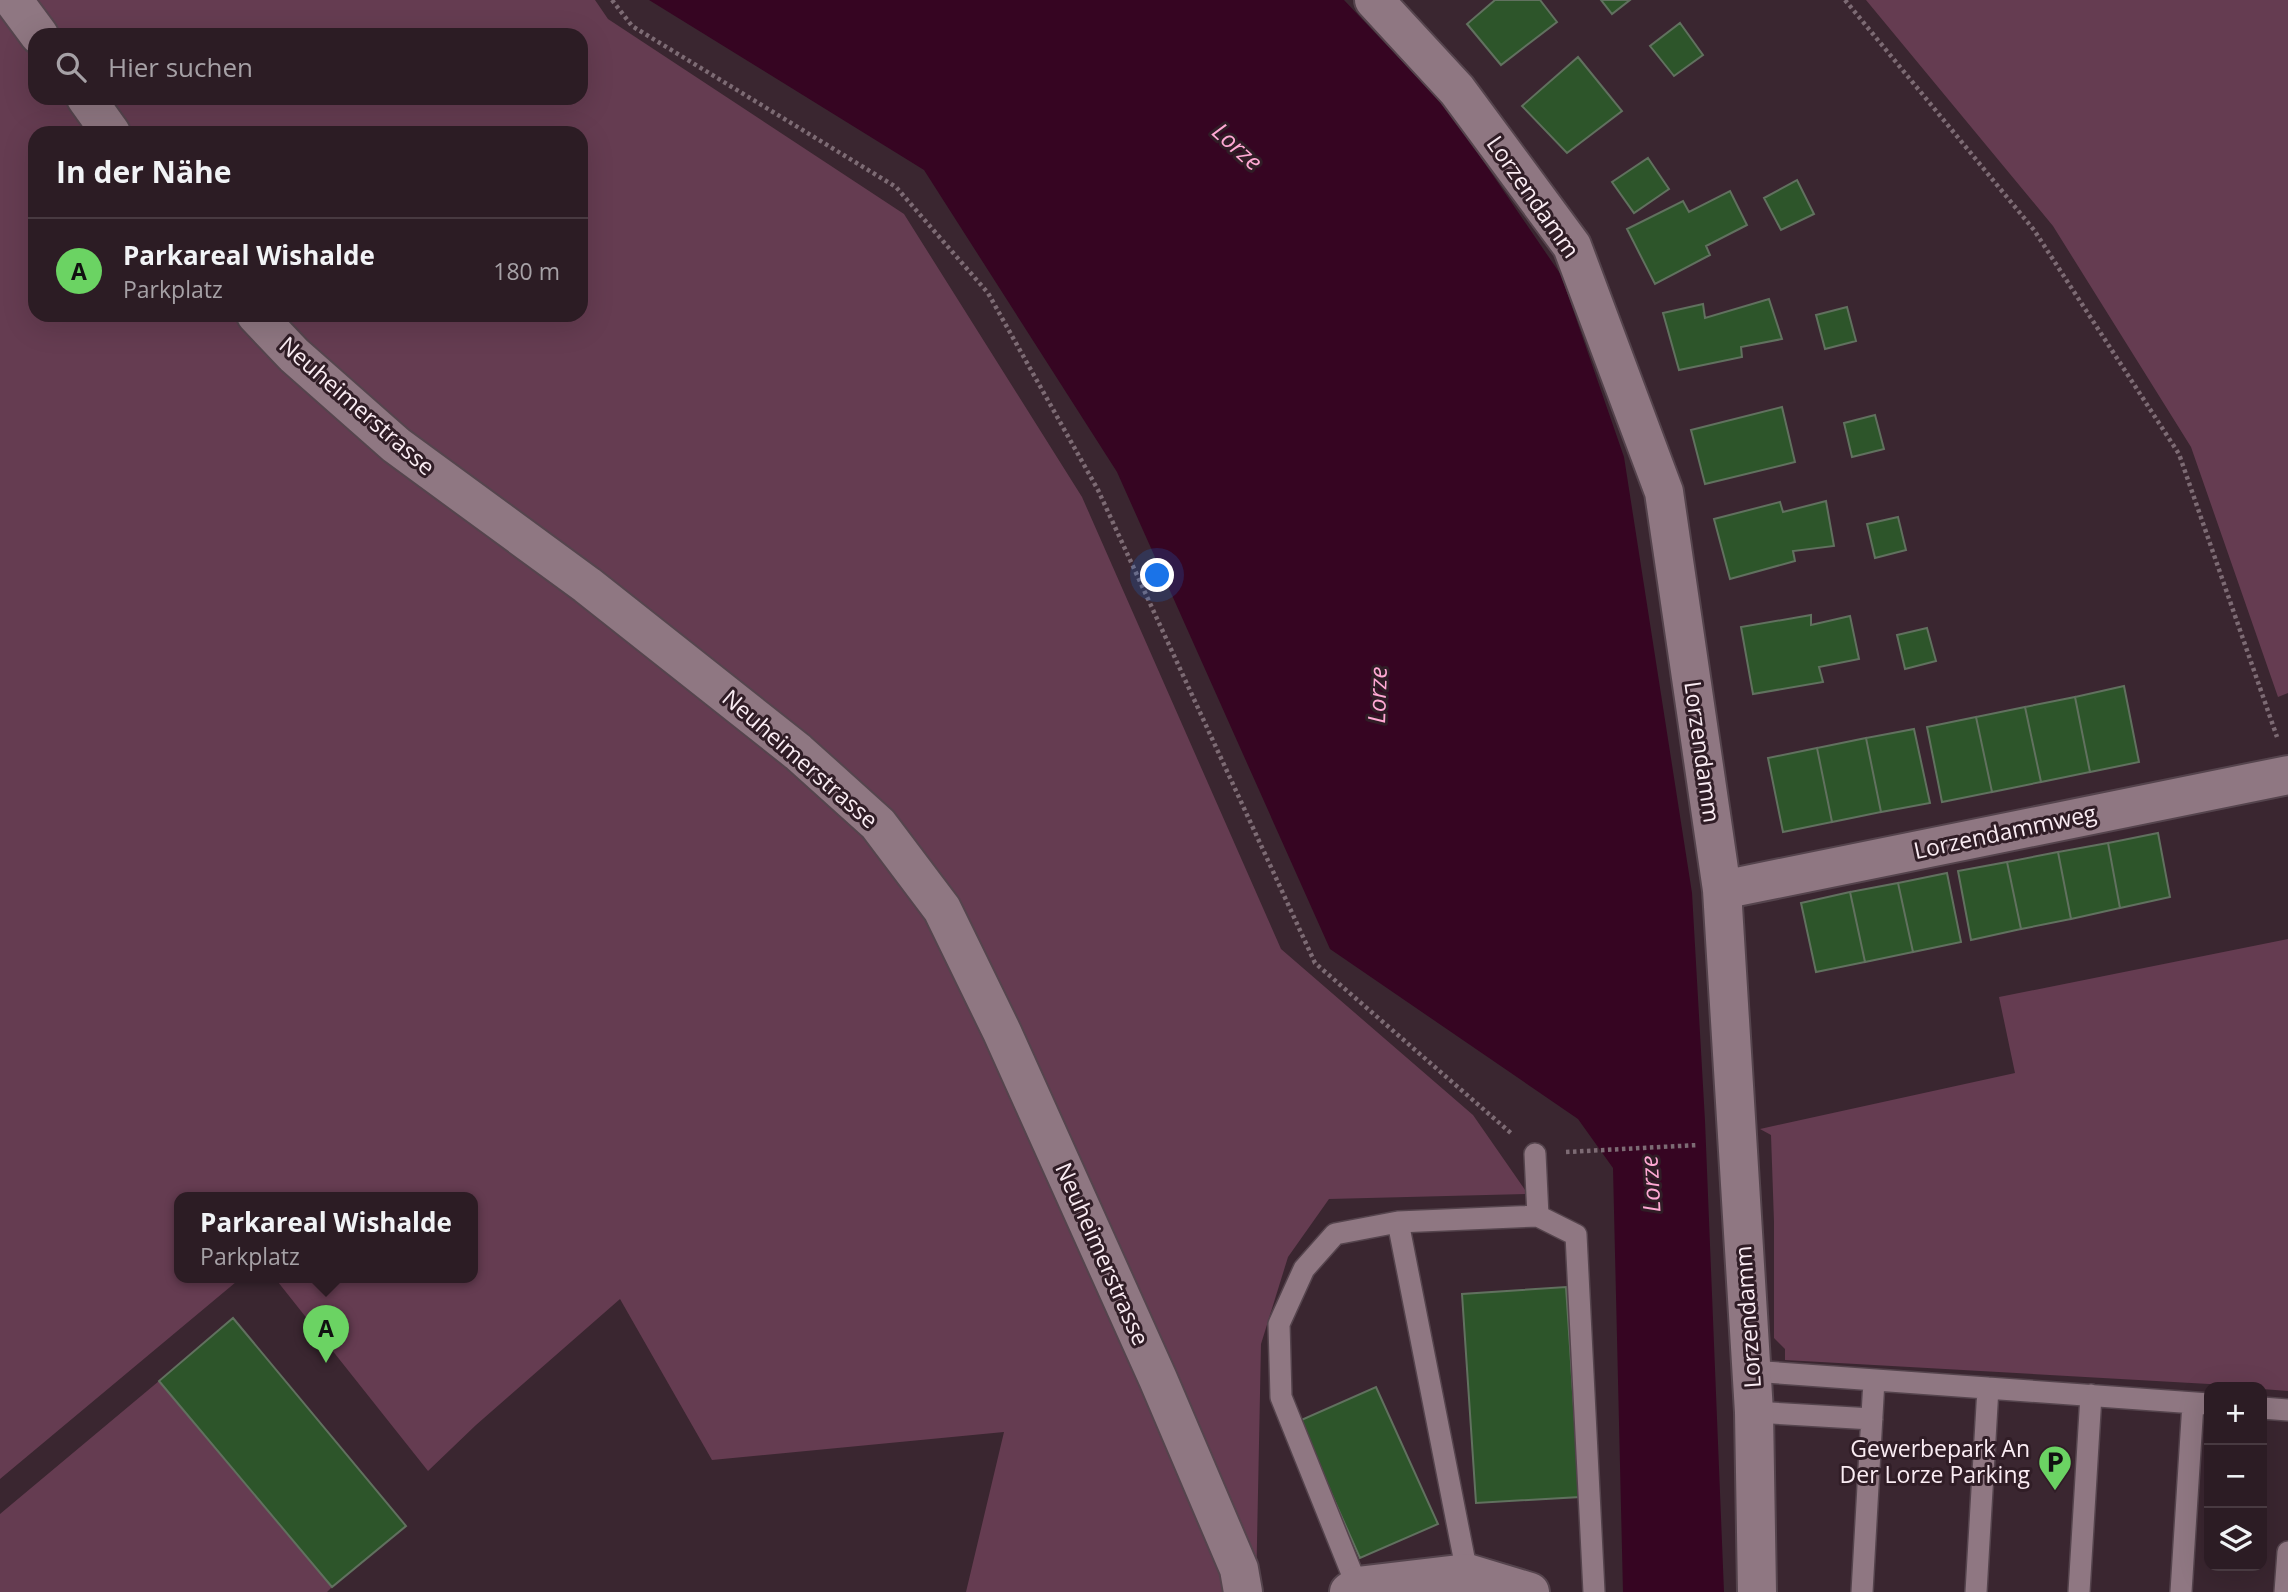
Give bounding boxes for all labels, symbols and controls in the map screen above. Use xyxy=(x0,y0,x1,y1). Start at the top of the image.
search box xyxy=(28,28,588,105)
icon: search xyxy=(52,48,90,86)
text: Hier suchen xyxy=(108,49,253,85)
water label: Lorze xyxy=(1206,115,1270,177)
street label: Lorzendamm xyxy=(1480,129,1588,264)
text: In der Nähe xyxy=(56,151,232,192)
text: Parkareal Wishalde xyxy=(123,237,375,273)
text: A xyxy=(71,255,87,287)
text: 180 m xyxy=(493,255,560,287)
text: Parkplatz xyxy=(123,273,223,305)
street label: Neuheimerstrasse xyxy=(273,329,442,482)
your location xyxy=(1140,558,1174,592)
water label: Lorze xyxy=(1359,666,1394,724)
street label: Lorzendamm xyxy=(1677,679,1729,825)
street label: Neuheimerstrasse xyxy=(716,682,885,835)
street label: Lorzendammweg xyxy=(1911,796,2099,866)
water label: Lorze xyxy=(1632,1155,1667,1213)
street label: Neuheimerstrasse xyxy=(1048,1157,1158,1350)
popup xyxy=(174,1192,478,1283)
text: Parkareal Wishalde xyxy=(200,1204,452,1240)
text: Parkplatz xyxy=(200,1240,300,1272)
street label: Lorzendamm xyxy=(1726,1245,1768,1389)
pin: A xyxy=(303,1305,349,1363)
map controls xyxy=(2204,1382,2267,1571)
button: + xyxy=(2204,1382,2267,1445)
place label: Gewerbepark An Der Lorze Parking xyxy=(1840,1432,2031,1490)
parking icon: Gewerbepark An Der Lorze Parking xyxy=(2036,1443,2074,1492)
button: − xyxy=(2204,1445,2267,1508)
button: layers xyxy=(2204,1508,2267,1571)

